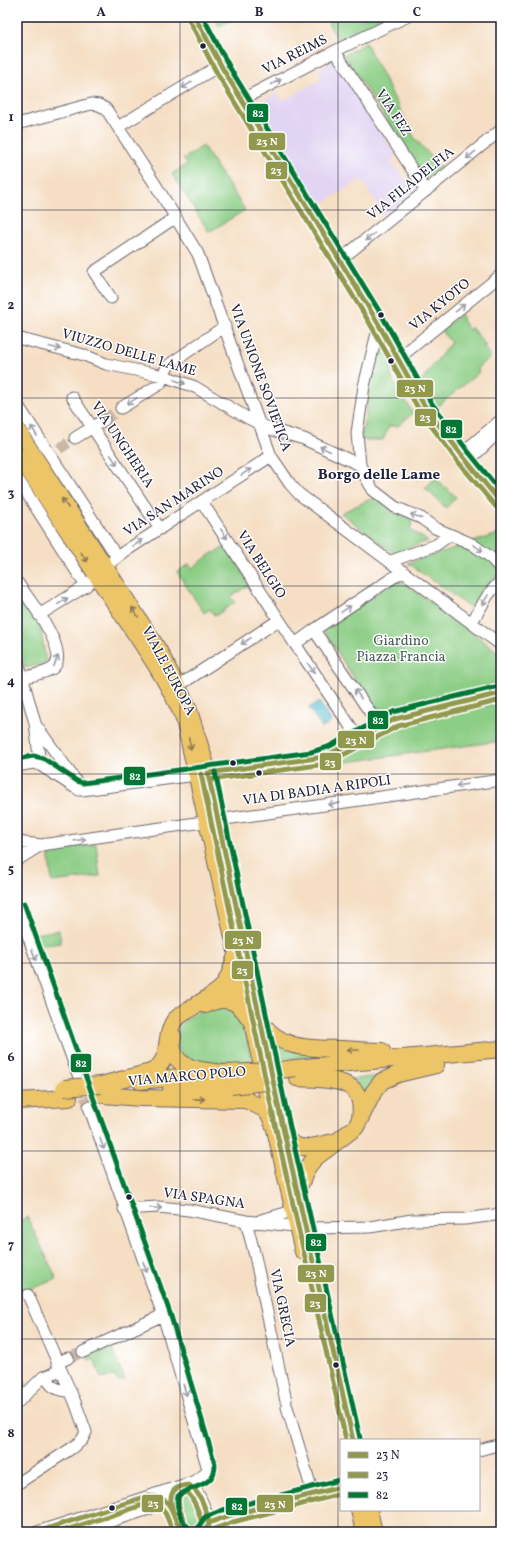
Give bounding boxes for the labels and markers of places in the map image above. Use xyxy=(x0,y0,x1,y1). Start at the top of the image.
unlabelled marker xyxy=(198,41,208,51)
unlabelled marker xyxy=(376,310,386,320)
unlabelled marker xyxy=(386,356,396,366)
unlabelled marker xyxy=(228,758,238,768)
unlabelled marker xyxy=(254,768,264,778)
unlabelled marker xyxy=(124,1192,134,1202)
unlabelled marker xyxy=(331,1360,341,1370)
unlabelled marker xyxy=(107,1503,117,1513)

